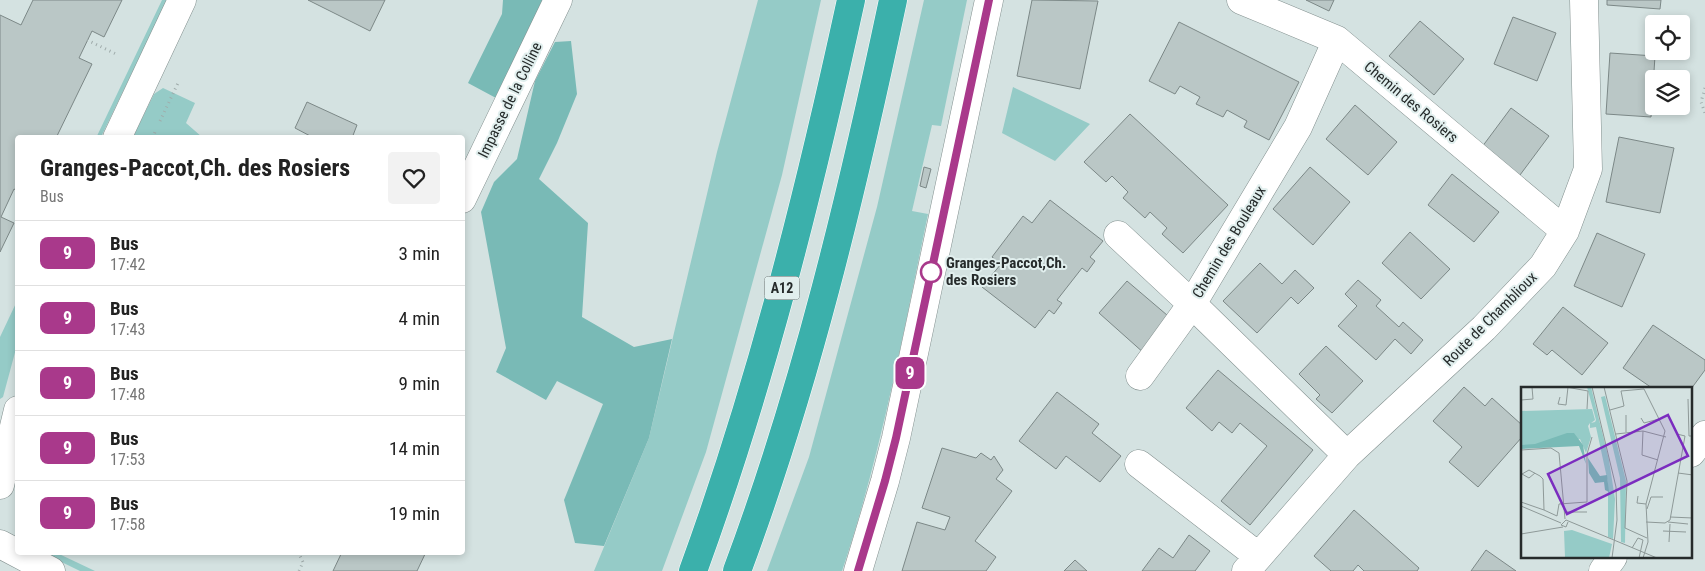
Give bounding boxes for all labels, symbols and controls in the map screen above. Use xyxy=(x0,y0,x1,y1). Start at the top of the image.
map controls xyxy=(1645,15,1690,115)
button: locate xyxy=(1645,15,1690,60)
street label: Impasse de la Colline xyxy=(474,39,546,161)
street label: Chemin des Rosiers xyxy=(1360,57,1462,147)
button: layers xyxy=(1645,70,1690,115)
button: heart xyxy=(388,152,440,204)
text: Granges-Paccot,Ch. des Rosiers xyxy=(40,154,350,182)
street label: Chemin des Bouleaux xyxy=(1188,182,1270,301)
text: Bus xyxy=(40,187,64,206)
text: Bus xyxy=(110,232,139,255)
text: 9 xyxy=(63,242,72,263)
text: 3 min xyxy=(398,242,440,265)
place label: Granges-Paccot,Ch. des Rosiers xyxy=(946,254,1066,289)
text: 17:42 xyxy=(110,255,145,274)
marker: Granges-Paccot,Ch. des Rosiers xyxy=(920,261,942,283)
street label: Route de Chamblioux xyxy=(1439,268,1541,370)
road number: A12 xyxy=(764,276,800,300)
text: Bus xyxy=(110,297,139,320)
text: 9 xyxy=(63,307,72,328)
text: 4 min xyxy=(398,307,440,330)
text: 17:43 xyxy=(110,320,145,339)
line badge: 9 xyxy=(894,357,926,389)
text: Bus xyxy=(110,362,139,385)
text: 9 xyxy=(905,362,915,383)
text: 9 xyxy=(63,372,72,393)
text: 9 min xyxy=(398,372,440,395)
text: 17:48 xyxy=(110,385,145,404)
inset map xyxy=(1521,387,1692,558)
text: Bus xyxy=(110,427,139,450)
text: 9 xyxy=(63,437,72,458)
text: 14 min xyxy=(389,437,440,460)
text: 17:53 xyxy=(110,450,145,469)
text: Bus xyxy=(110,492,139,515)
text: 9 xyxy=(63,502,72,523)
text: 19 min xyxy=(389,502,440,525)
text: 17:58 xyxy=(110,515,145,534)

